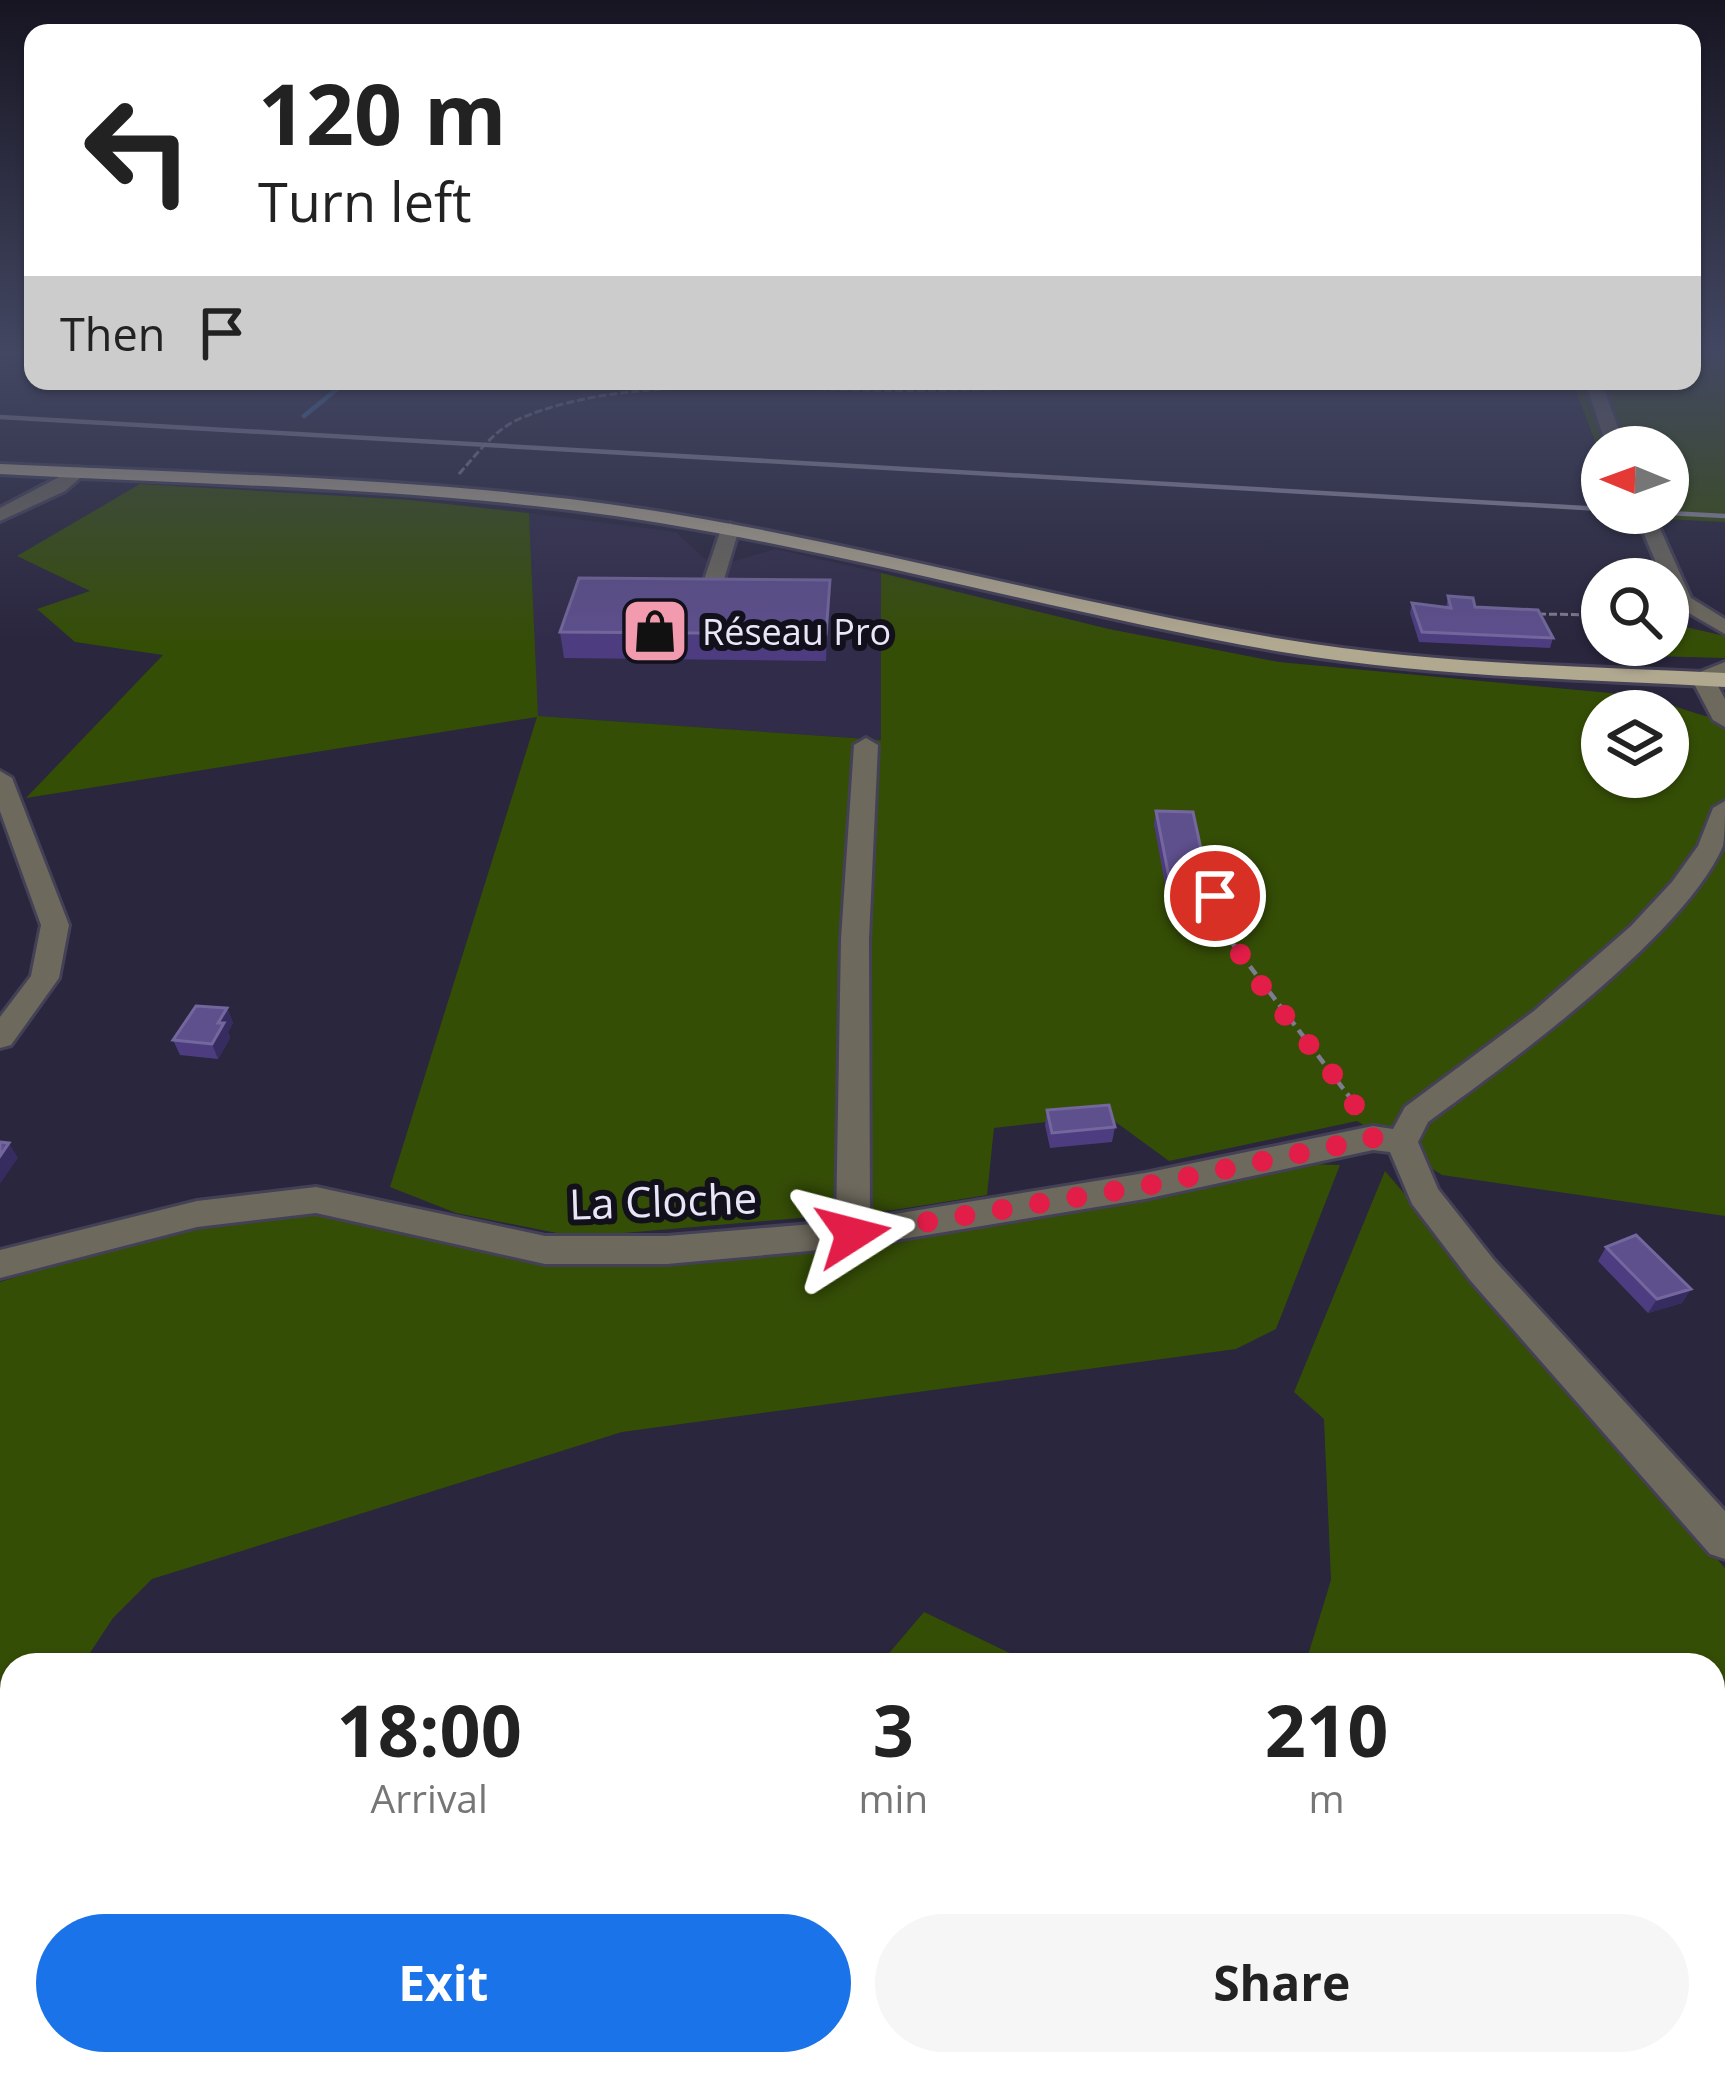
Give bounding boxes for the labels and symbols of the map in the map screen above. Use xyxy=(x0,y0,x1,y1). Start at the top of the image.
north arrow xyxy=(1581,426,1689,534)
shop icon: Réseau Pro xyxy=(620,596,690,666)
place label: Réseau Pro xyxy=(702,607,891,656)
pin xyxy=(1164,845,1266,947)
street label: La Cloche xyxy=(568,1168,758,1232)
position arrow xyxy=(790,1171,916,1297)

